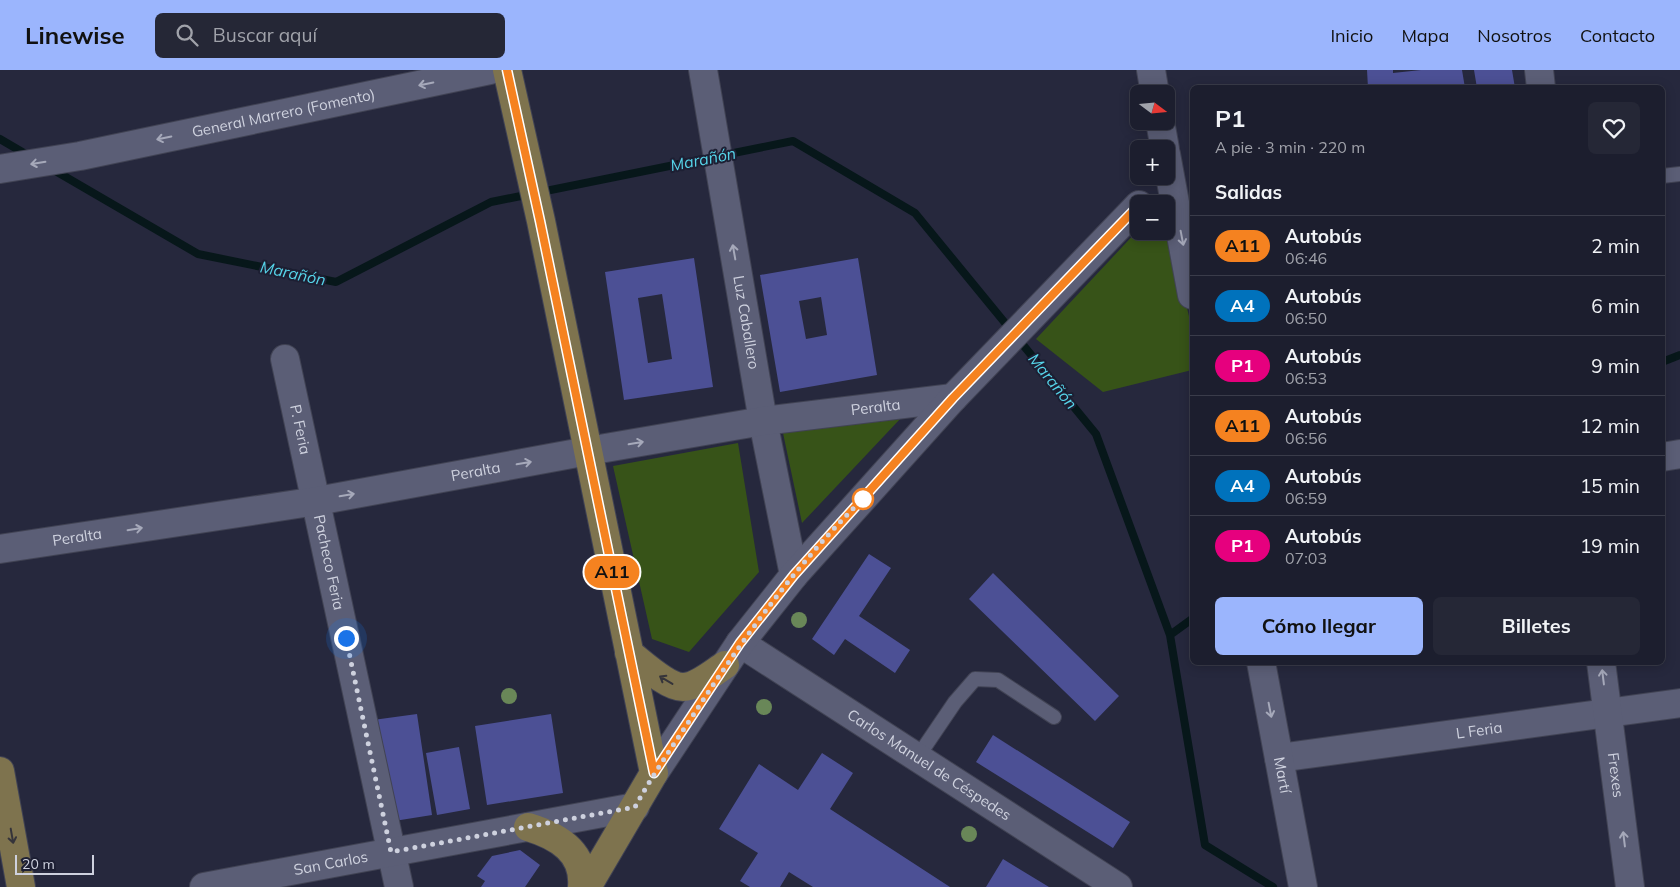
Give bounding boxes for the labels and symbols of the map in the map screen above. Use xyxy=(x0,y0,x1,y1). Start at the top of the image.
one-way arrow xyxy=(418,79,434,89)
street label: General Marrero (Fomento) xyxy=(190,84,377,141)
north arrow xyxy=(1130,85,1175,130)
one-way arrow xyxy=(156,134,172,144)
water label: Marañón xyxy=(668,143,738,175)
one-way arrow xyxy=(31,158,47,168)
one-way arrow xyxy=(1178,230,1187,246)
one-way arrow xyxy=(729,245,739,261)
water label: Marañón xyxy=(258,256,328,290)
street label: Luz Caballero xyxy=(729,274,764,371)
water label: Marañón xyxy=(1024,349,1082,413)
street label: Peralta xyxy=(850,394,901,419)
street label: P. Feria xyxy=(286,402,315,456)
one-way arrow xyxy=(627,437,643,447)
street label: Peralta xyxy=(449,457,502,485)
one-way arrow xyxy=(516,457,532,467)
unlabelled marker xyxy=(852,488,874,510)
one-way arrow xyxy=(339,490,355,500)
street label: Pacheco Feria xyxy=(310,513,349,612)
street label: Peralta xyxy=(51,524,103,550)
one-way arrow xyxy=(126,524,142,534)
line badge: A11 xyxy=(583,556,641,588)
your location xyxy=(334,626,359,651)
one-way arrow xyxy=(1598,670,1608,686)
one-way arrow xyxy=(660,675,674,685)
one-way arrow xyxy=(1266,702,1275,718)
street label: Carlos Manuel de Céspedes xyxy=(844,705,1015,824)
street label: L Feria xyxy=(1455,717,1503,743)
street label: Frexes xyxy=(1604,751,1628,799)
street label: Martí xyxy=(1270,755,1296,796)
one-way arrow xyxy=(8,828,17,844)
one-way arrow xyxy=(1618,831,1628,847)
street label: San Carlos xyxy=(292,847,369,879)
scale bar xyxy=(15,852,94,875)

